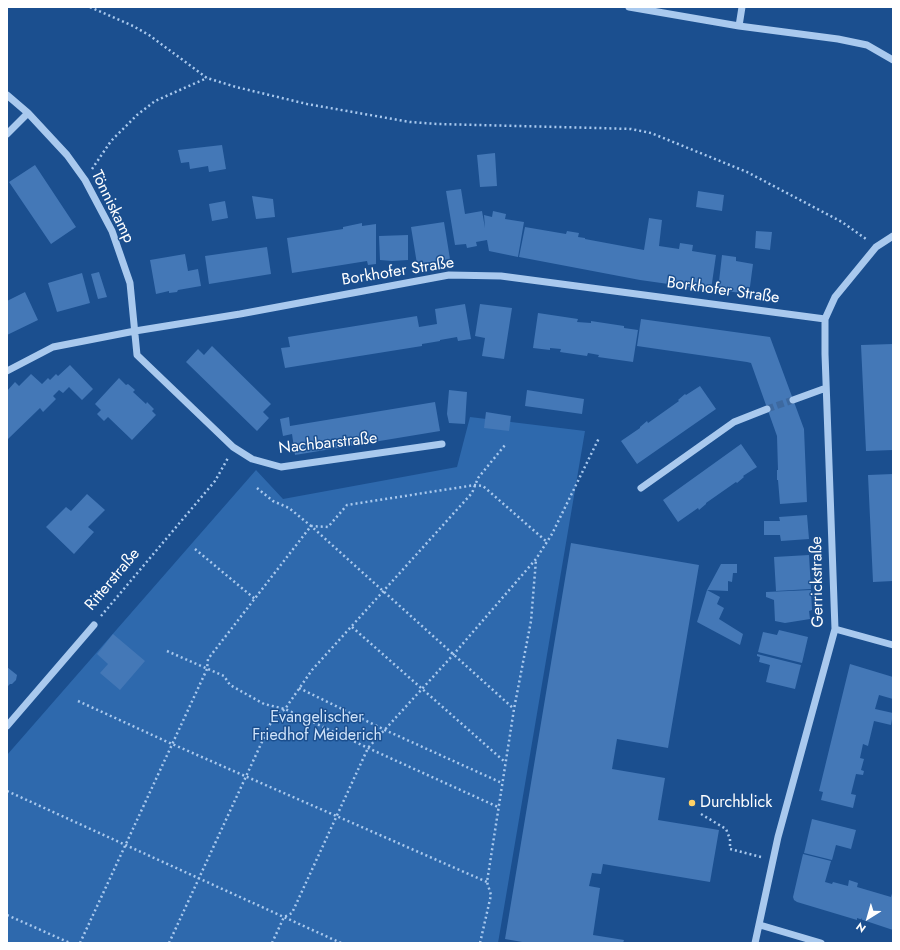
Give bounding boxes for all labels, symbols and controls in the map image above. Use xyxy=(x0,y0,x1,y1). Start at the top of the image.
street label: Tönniskamp xyxy=(86,168,138,246)
street label: Borkhofer Straße xyxy=(340,254,456,290)
street label: Borkhofer Straße xyxy=(665,274,781,308)
street label: Nachbarstraße xyxy=(278,429,378,459)
street label: Gerrickstraße xyxy=(808,536,828,628)
street label: Ritterstraße xyxy=(81,545,145,615)
park label: Evangelischer Friedhof Meiderich xyxy=(252,708,382,746)
place label: Durchblick xyxy=(700,793,772,813)
marker: Durchblick xyxy=(687,798,697,808)
north arrow xyxy=(848,898,888,938)
text: N xyxy=(852,919,869,937)

